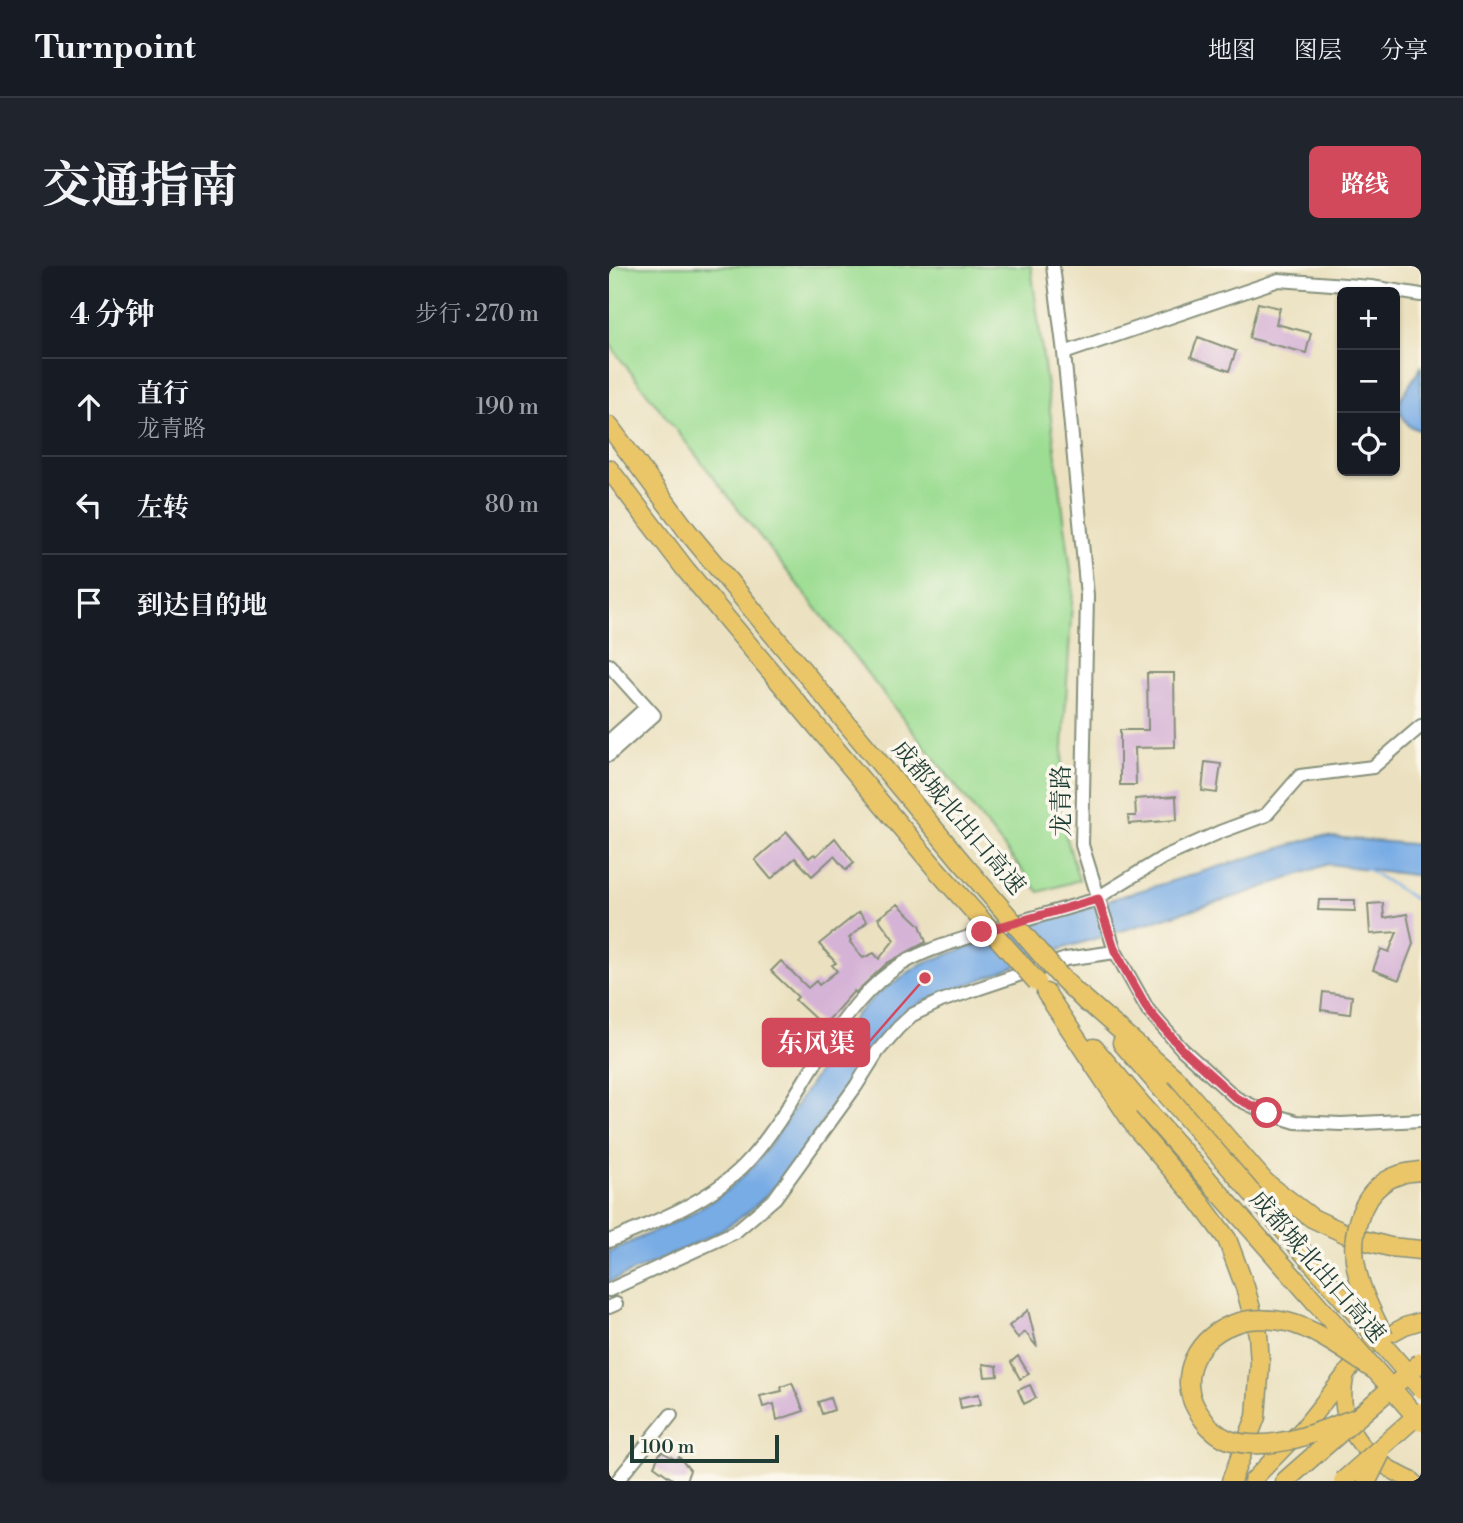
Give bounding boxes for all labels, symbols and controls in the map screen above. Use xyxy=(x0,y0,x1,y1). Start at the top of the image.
text: Turnpoint xyxy=(35,28,196,69)
text: 地图 xyxy=(1208,36,1256,66)
text: 图层 xyxy=(1294,36,1342,66)
text: 分享 xyxy=(1380,36,1428,66)
button: 路线 xyxy=(1309,146,1421,218)
text: 交通指南 xyxy=(42,157,238,218)
map controls xyxy=(1337,287,1400,476)
button: + xyxy=(1337,287,1400,350)
text: 4 分钟 xyxy=(70,296,155,334)
text: 步行 · 270 m xyxy=(416,300,539,328)
button: − xyxy=(1337,350,1400,413)
text: 直行 xyxy=(137,378,189,410)
icon: ahead xyxy=(70,388,108,426)
text: 190 m xyxy=(476,393,539,421)
button: locate xyxy=(1337,413,1400,476)
text: 龙青路 xyxy=(137,415,206,443)
icon: left xyxy=(70,486,108,524)
text: 80 m xyxy=(485,491,539,519)
text: 左转 xyxy=(137,492,189,524)
icon: arrive xyxy=(70,584,108,622)
text: 到达目的地 xyxy=(137,590,267,622)
street label: 成都城北出口高速 xyxy=(885,735,1031,901)
street label: 龙青路 xyxy=(1047,765,1077,837)
route end xyxy=(966,916,997,947)
callout: 东风渠 xyxy=(763,1019,869,1066)
text: 东风渠 xyxy=(777,1028,855,1060)
route start xyxy=(1251,1097,1282,1128)
street label: 成都城北出口高速 xyxy=(1243,1185,1391,1349)
scale bar xyxy=(630,1432,779,1464)
text: 100 m xyxy=(641,1435,694,1459)

